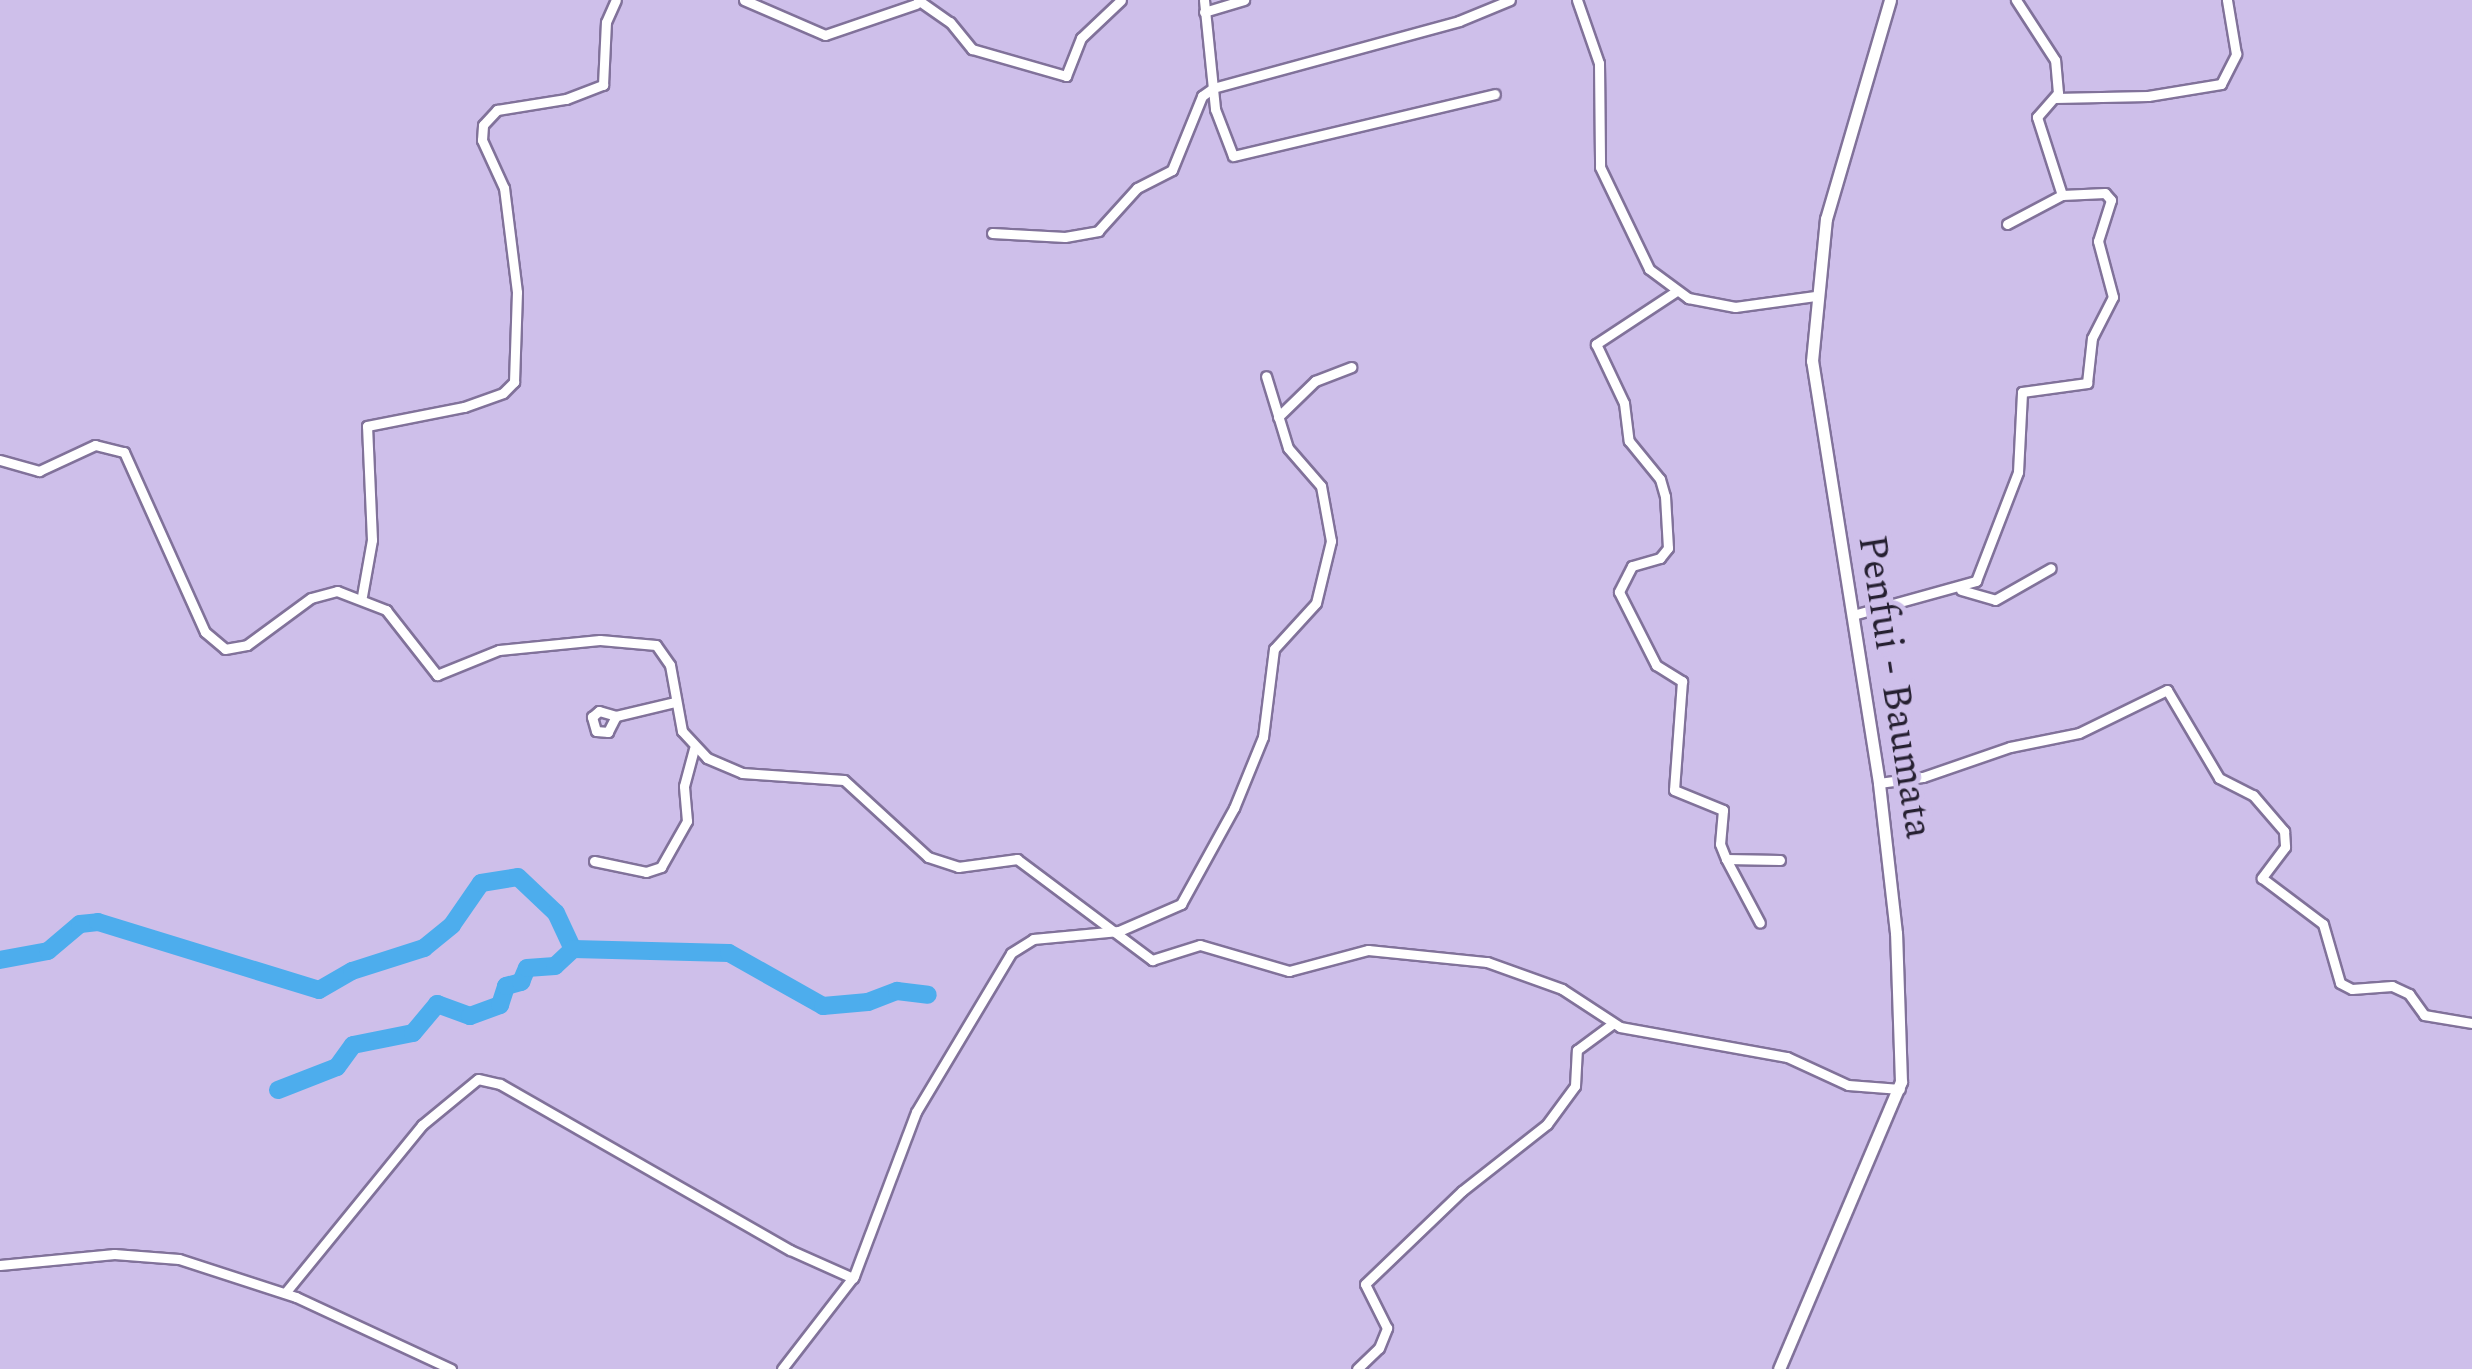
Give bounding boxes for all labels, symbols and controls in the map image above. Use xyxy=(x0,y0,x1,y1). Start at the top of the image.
street label: Penfui - Baumata xyxy=(1846,532,1942,842)

